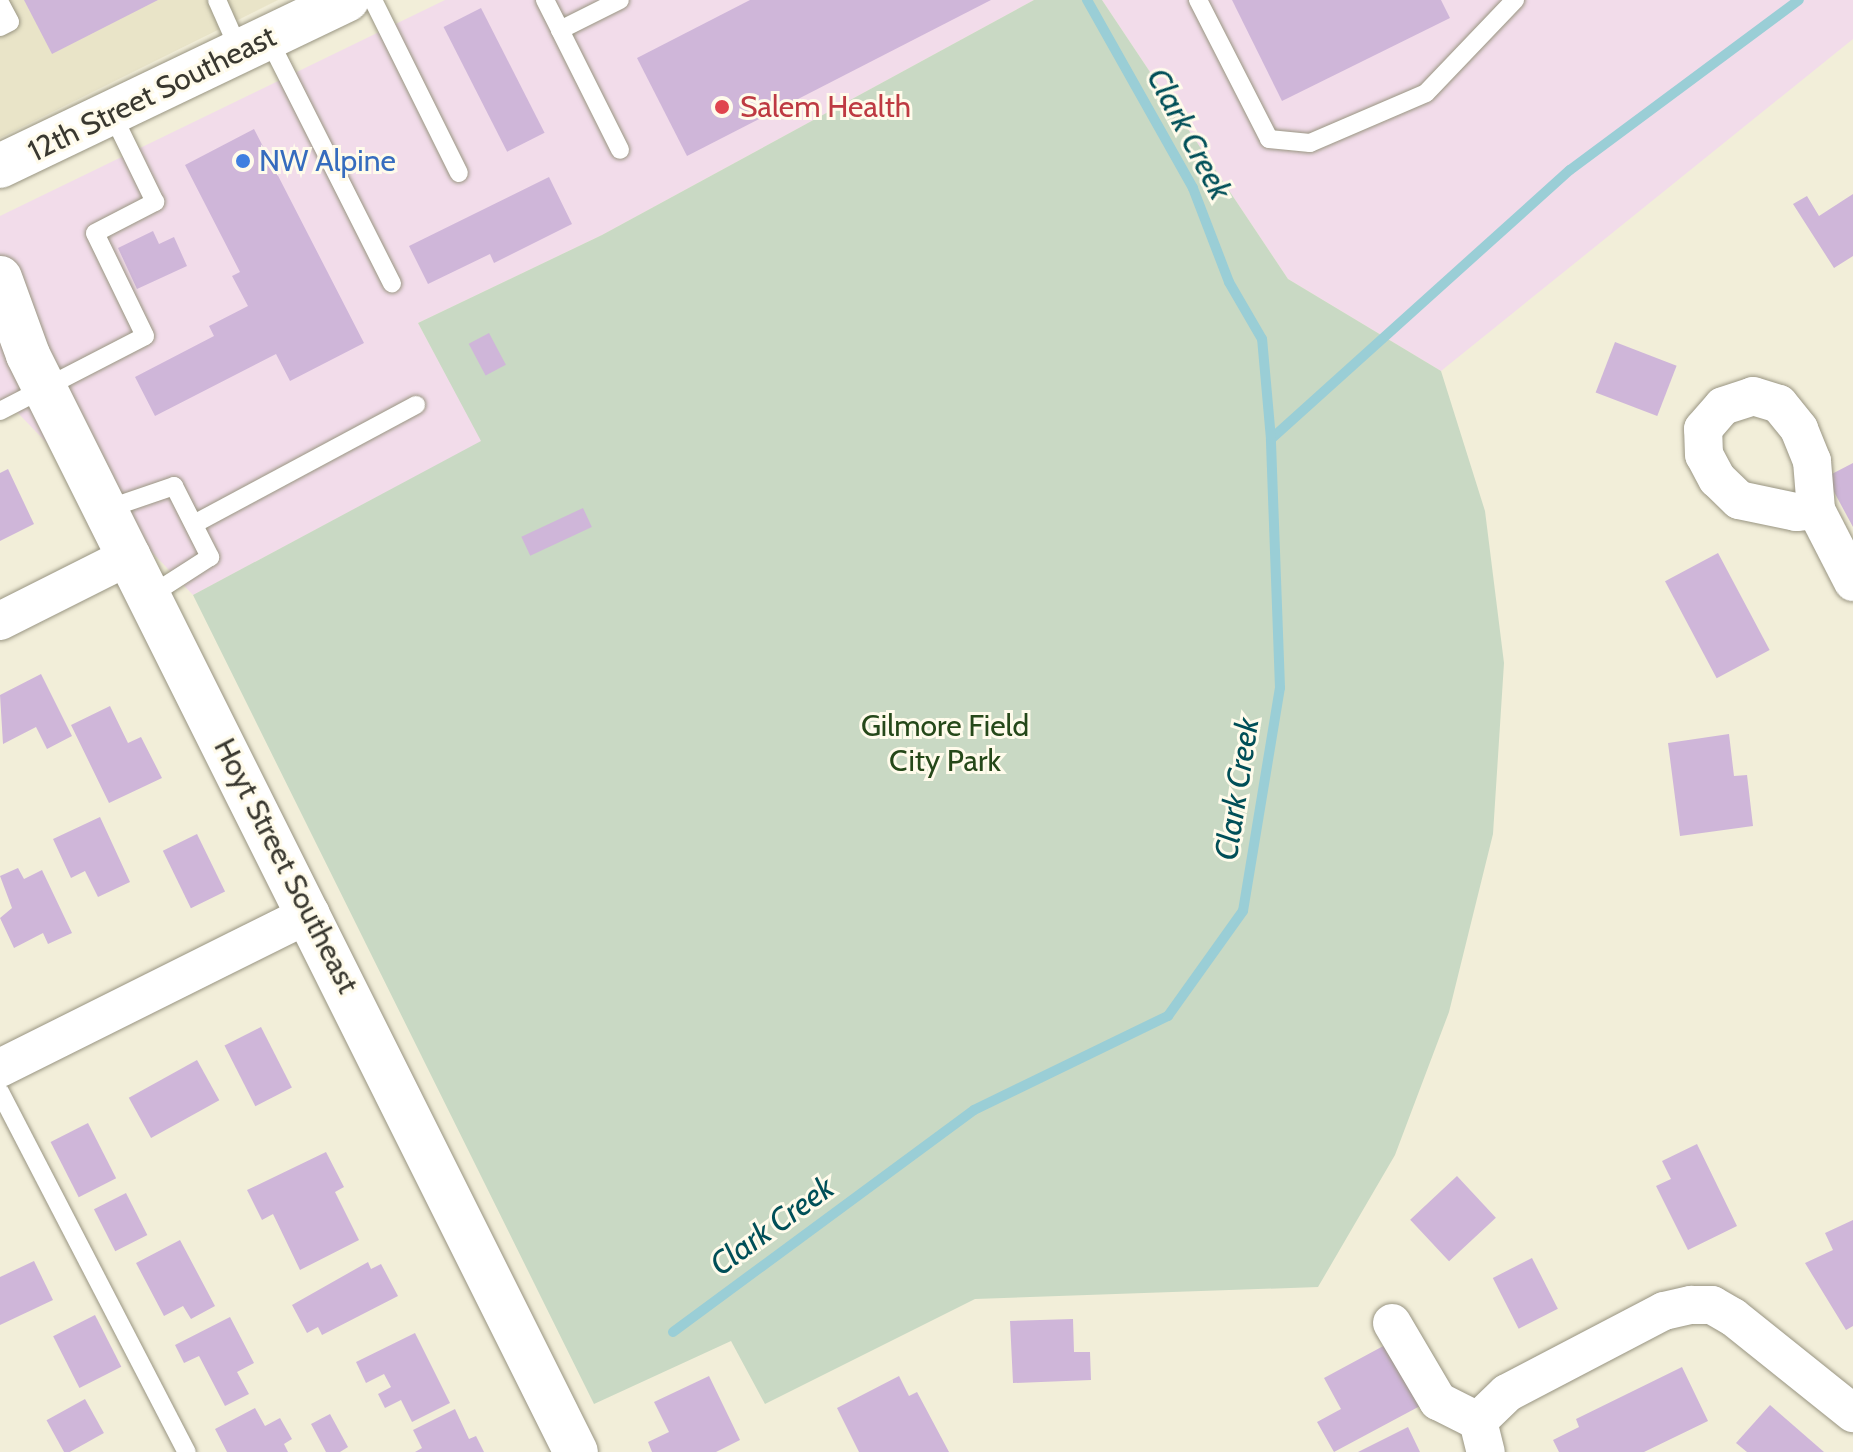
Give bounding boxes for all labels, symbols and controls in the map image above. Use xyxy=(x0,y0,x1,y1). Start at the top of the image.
street label: 12th Street Southeast xyxy=(22,18,282,170)
water label: Clark Creek xyxy=(1138,62,1240,206)
place label: Salem Health xyxy=(740,89,911,125)
marker: Salem Health xyxy=(711,96,733,118)
place label: NW Alpine xyxy=(259,143,396,179)
marker: NW Alpine xyxy=(234,152,252,170)
park label: Gilmore Field City Park xyxy=(861,708,1029,778)
water label: Clark Creek xyxy=(1207,715,1267,863)
street label: Hoyt Street Southeast xyxy=(206,733,366,999)
water label: Clark Creek xyxy=(703,1168,841,1284)

